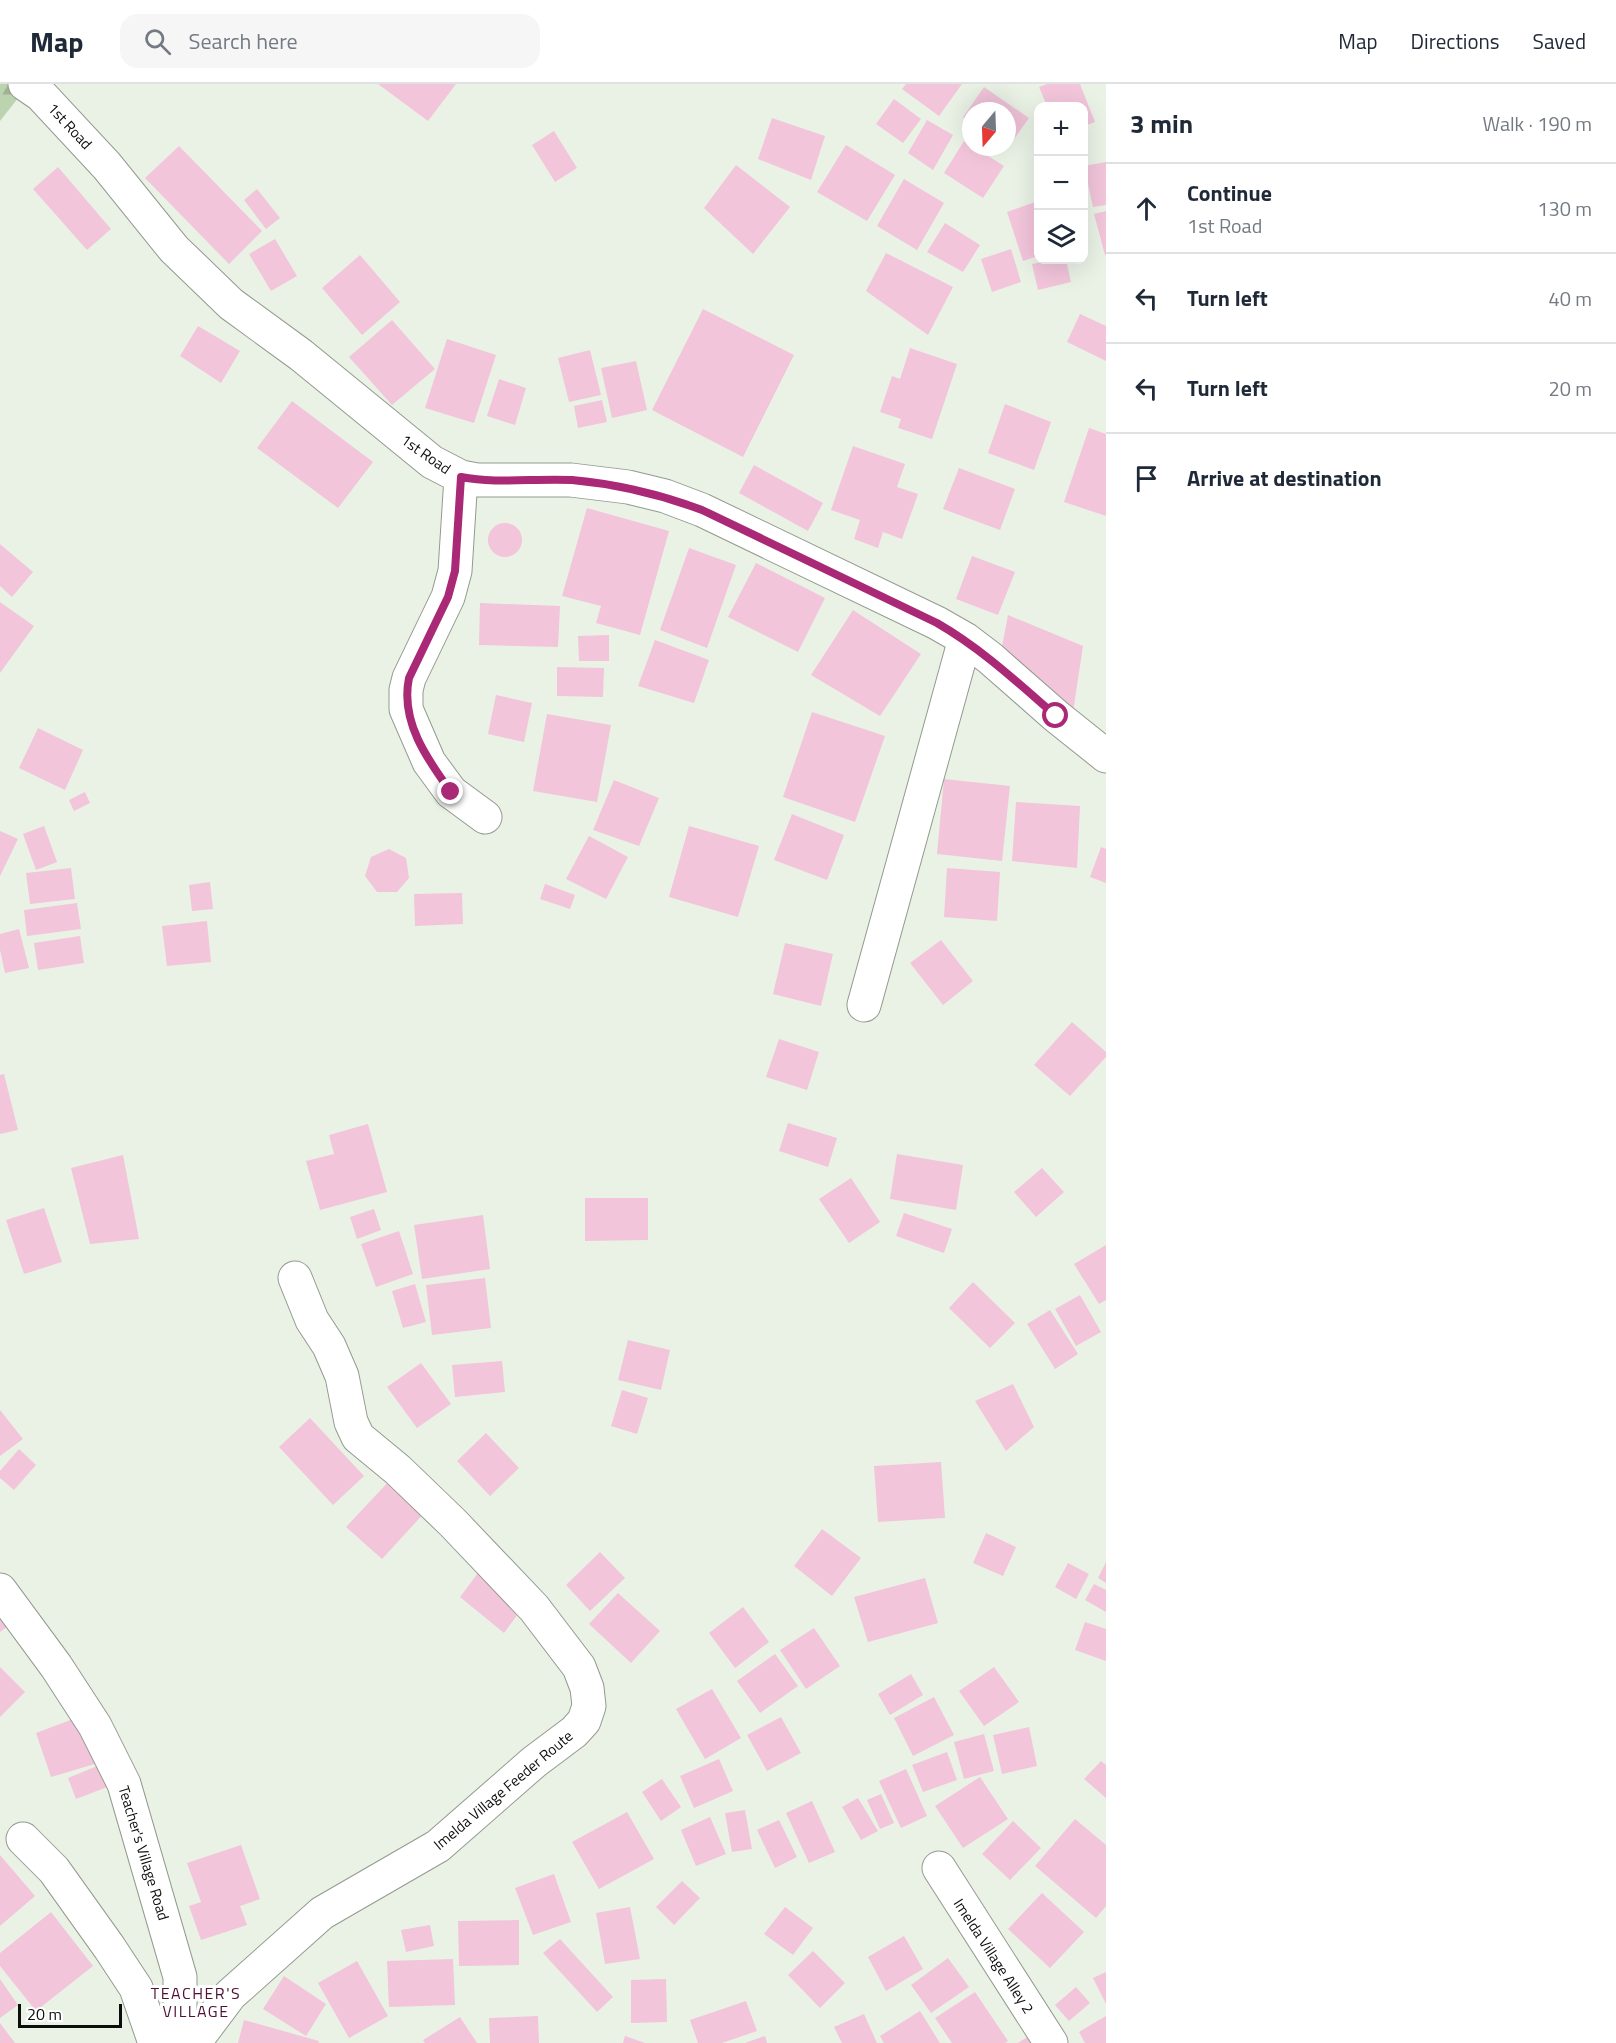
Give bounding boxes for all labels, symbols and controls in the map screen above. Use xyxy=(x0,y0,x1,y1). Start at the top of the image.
search box xyxy=(120,14,540,68)
text: Map xyxy=(30,20,84,63)
text: Search here xyxy=(189,24,298,58)
icon: search xyxy=(141,25,174,58)
text: Map xyxy=(1338,25,1378,57)
text: Directions xyxy=(1411,25,1500,57)
text: Saved xyxy=(1533,25,1586,57)
street label: 1st Road xyxy=(42,98,98,154)
north arrow xyxy=(962,102,1016,156)
map controls xyxy=(1034,102,1088,264)
button: + xyxy=(1034,102,1088,156)
text: 3 min xyxy=(1130,104,1193,143)
text: Walk · 190 m xyxy=(1483,108,1592,139)
button: − xyxy=(1034,156,1088,210)
text: Continue xyxy=(1187,176,1272,210)
icon: ahead xyxy=(1130,192,1163,225)
text: 130 m xyxy=(1537,193,1592,224)
button: layers xyxy=(1034,210,1088,264)
text: 1st Road xyxy=(1187,210,1262,241)
text: Turn left xyxy=(1187,281,1268,315)
icon: left xyxy=(1130,282,1163,315)
text: 40 m xyxy=(1548,283,1592,314)
text: Turn left xyxy=(1187,371,1268,405)
icon: left xyxy=(1130,372,1163,405)
text: 20 m xyxy=(1548,373,1592,404)
street label: 1st Road xyxy=(396,428,456,480)
text: Arrive at destination xyxy=(1187,461,1382,495)
icon: arrive xyxy=(1130,462,1163,495)
route start xyxy=(1042,702,1068,728)
route end xyxy=(437,778,463,804)
street label: Imelda Village Feeder Route xyxy=(428,1725,578,1855)
street label: Teacher's Village Road xyxy=(113,1783,175,1923)
street label: Imelda Village Alley 2 xyxy=(948,1894,1040,2018)
district label: TEACHER'S VILLAGE xyxy=(151,1981,241,2023)
scale bar xyxy=(18,2001,122,2028)
text: 20 m xyxy=(27,2002,62,2026)

